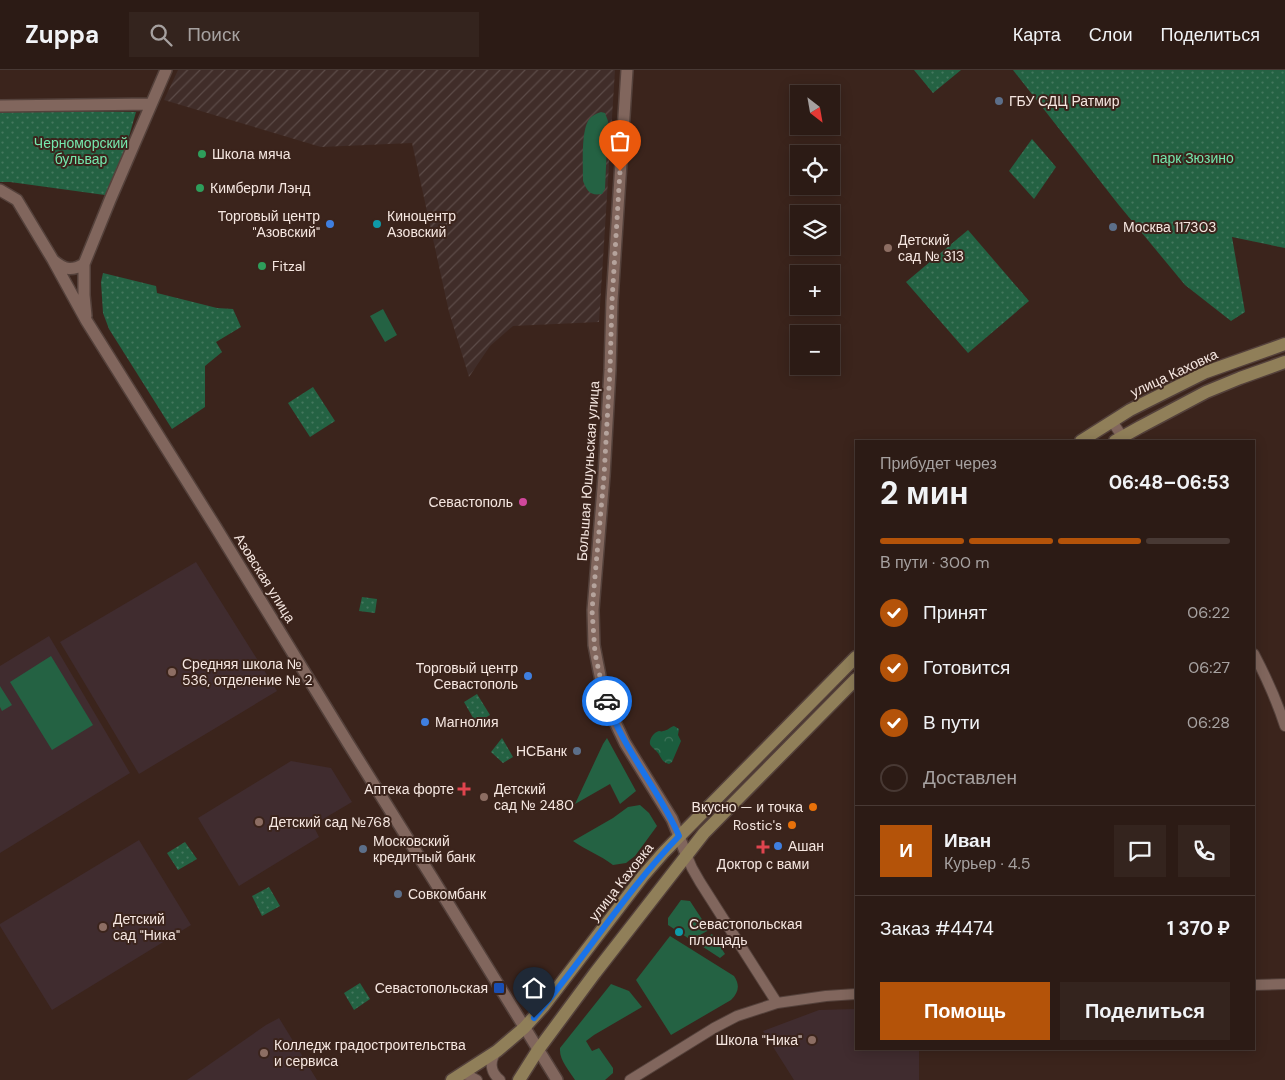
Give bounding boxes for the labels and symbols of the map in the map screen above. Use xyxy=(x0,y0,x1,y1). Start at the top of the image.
north arrow xyxy=(790,85,840,135)
place label: ГБУ СДЦ Ратмир xyxy=(1009,92,1120,110)
marker: ГБУ СДЦ Ратмир xyxy=(993,95,1005,107)
pin xyxy=(599,120,641,171)
park label: Черноморский бульвар xyxy=(34,134,128,168)
place label: Школа мяча xyxy=(212,145,291,163)
marker: Школа мяча xyxy=(196,148,208,160)
park label: парк Зюзино xyxy=(1152,149,1234,167)
place label: Кимберли Лэнд xyxy=(210,179,310,197)
marker: Кимберли Лэнд xyxy=(194,182,206,194)
place label: Торговый центр "Азовский" xyxy=(218,207,320,241)
place label: Киноцентр Азовский xyxy=(387,207,456,241)
marker: Торговый центр "Азовский" xyxy=(324,218,336,230)
marker: Киноцентр Азовский xyxy=(371,218,383,230)
place label: Москва 117303 xyxy=(1123,218,1217,236)
marker: Москва 117303 xyxy=(1107,221,1119,233)
place label: Детский сад № 313 xyxy=(898,231,964,265)
marker: Детский сад № 313 xyxy=(882,242,894,254)
place label: Fitzal xyxy=(272,257,306,275)
marker: Fitzal xyxy=(256,260,268,272)
street label: улица Каховка xyxy=(1127,345,1221,401)
street label: Большая Юшуньская улица xyxy=(573,380,603,562)
place label: Севастополь xyxy=(428,493,513,511)
marker: Севастополь xyxy=(517,496,529,508)
street label: Азовская улица xyxy=(230,530,300,626)
place label: Средняя школа № 536, отделение № 2 xyxy=(182,655,313,689)
place label: Торговый центр Севастополь xyxy=(416,659,518,693)
marker: Средняя школа № 536, отделение № 2 xyxy=(166,666,178,678)
marker: Торговый центр Севастополь xyxy=(522,670,534,682)
courier xyxy=(582,676,632,726)
place label: Магнолия xyxy=(435,713,499,731)
marker: Магнолия xyxy=(419,716,431,728)
place label: НСБанк xyxy=(516,742,568,760)
marker: НСБанк xyxy=(571,745,583,757)
place label: Аптека форте xyxy=(364,780,454,798)
place label: Детский сад № 2480 xyxy=(494,780,574,814)
marker: Аптека форте xyxy=(458,783,470,795)
marker: Детский сад № 2480 xyxy=(478,791,490,803)
place label: Вкусно — и точка xyxy=(692,798,803,816)
marker: Вкусно — и точка xyxy=(807,801,819,813)
place label: Детский сад №768 xyxy=(269,813,391,831)
marker: Детский сад №768 xyxy=(253,816,265,828)
place label: Rostic's xyxy=(733,816,782,834)
marker: Rostic's xyxy=(786,819,798,831)
place label: Московский кредитный банк xyxy=(373,832,476,866)
place label: Ашан xyxy=(788,837,824,855)
street label: улица Каховка xyxy=(585,839,657,925)
marker: Доктор с вами xyxy=(756,840,770,854)
marker: Ашан xyxy=(772,840,784,852)
marker: Московский кредитный банк xyxy=(357,843,369,855)
place label: Доктор с вами xyxy=(717,855,809,873)
place label: Совкомбанк xyxy=(408,885,487,903)
marker: Совкомбанк xyxy=(392,888,404,900)
place label: Детский сад "Ника" xyxy=(113,910,180,944)
place label: Севастопольская площадь xyxy=(689,915,802,949)
marker: Детский сад "Ника" xyxy=(97,921,109,933)
marker: Севастопольская площадь xyxy=(673,926,685,938)
pin xyxy=(513,967,555,1018)
place label: Севастопольская xyxy=(375,979,488,997)
marker: Севастопольская xyxy=(492,981,506,995)
place label: Школа "Ника" xyxy=(715,1031,802,1049)
marker: Школа "Ника" xyxy=(806,1034,818,1046)
place label: Колледж градостроительства и сервиса xyxy=(274,1036,466,1070)
marker: Колледж градостроительства и сервиса xyxy=(258,1047,270,1059)

